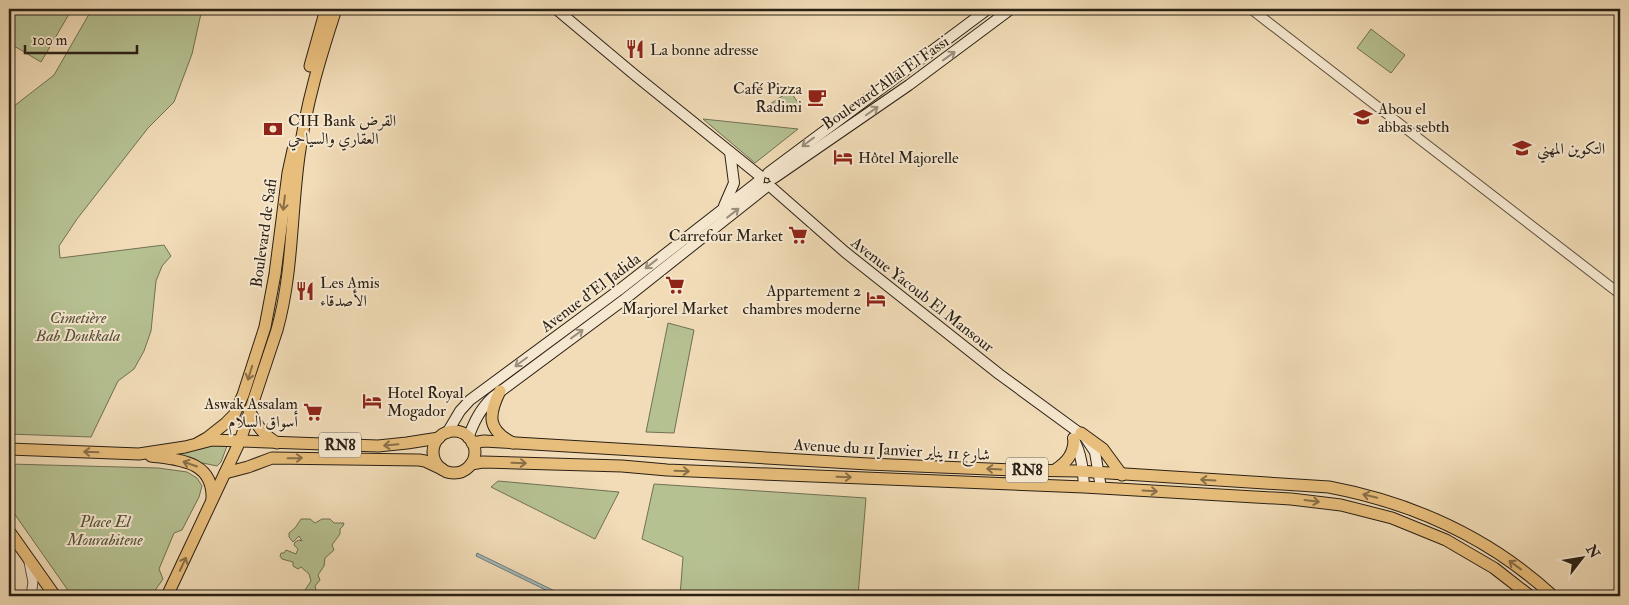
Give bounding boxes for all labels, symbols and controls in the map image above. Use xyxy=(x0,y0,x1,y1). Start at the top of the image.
scale bar xyxy=(25,22,138,54)
text: 100 m xyxy=(32,31,68,50)
street label: Boulevard Allal El Fassi xyxy=(818,31,953,134)
restaurant icon: La bonne adresse xyxy=(624,38,646,60)
place label: La bonne adresse xyxy=(650,40,759,60)
one-way arrow xyxy=(942,51,956,61)
place label: Café Pizza Radimi xyxy=(733,79,802,117)
cafe icon: Café Pizza Radimi xyxy=(806,86,828,108)
place label: Abou el abbas sebth xyxy=(1377,99,1450,137)
one-way arrow xyxy=(865,106,879,116)
school or university icon: Abou el abbas sebth xyxy=(1352,106,1374,128)
place label: CIH Bank القرض العقاري والسياحي xyxy=(288,111,396,151)
bank icon: CIH Bank القرض العقاري والسياحي xyxy=(262,118,284,140)
one-way arrow xyxy=(801,137,815,147)
school or university icon: التكوين المهني xyxy=(1511,137,1533,159)
place label: التكوين المهني xyxy=(1537,139,1605,164)
hotel icon: Hôtel Majorelle xyxy=(832,146,854,168)
place label: Hôtel Majorelle xyxy=(858,148,959,168)
street label: Boulevard de Safi xyxy=(246,177,282,289)
one-way arrow xyxy=(279,195,289,211)
one-way arrow xyxy=(727,208,740,219)
supermarket icon: Carrefour Market xyxy=(787,224,809,246)
place label: Carrefour Market xyxy=(669,226,783,246)
street label: Avenue Yacoub El Mansour xyxy=(846,232,998,357)
street label: Avenue d'El Jadida xyxy=(536,249,645,338)
one-way arrow xyxy=(645,259,658,270)
place label: Les Amis الأصدقاء xyxy=(320,273,379,311)
supermarket icon: Marjorel Market xyxy=(664,274,686,296)
restaurant icon: Les Amis الأصدقاء xyxy=(294,280,316,302)
place label: Appartement 2 chambres moderne xyxy=(742,281,861,319)
hotel icon: Appartement 2 chambres moderne xyxy=(865,288,887,310)
place label: Marjorel Market xyxy=(622,299,728,319)
park label: Cimetière Bab Doukkala xyxy=(35,308,120,346)
one-way arrow xyxy=(570,329,583,340)
one-way arrow xyxy=(514,357,528,367)
one-way arrow xyxy=(245,365,254,381)
place label: Hotel Royal Mogador xyxy=(387,383,464,421)
hotel icon: Hotel Royal Mogador xyxy=(361,390,383,412)
place label: Aswak Assalam أسواق السلام xyxy=(203,394,299,436)
supermarket icon: Aswak Assalam أسواق السلام xyxy=(302,401,324,423)
road number: RN8 xyxy=(319,432,361,458)
street label: Avenue du 11 Janvier شارع 11 يناير xyxy=(792,435,991,468)
one-way arrow xyxy=(383,440,399,450)
one-way arrow xyxy=(83,447,99,457)
one-way arrow xyxy=(287,453,303,463)
one-way arrow xyxy=(511,458,527,468)
road number: RN8 xyxy=(1006,458,1048,482)
one-way arrow xyxy=(182,459,198,468)
one-way arrow xyxy=(986,465,1002,474)
one-way arrow xyxy=(673,466,689,475)
one-way arrow xyxy=(836,472,852,481)
one-way arrow xyxy=(1200,475,1216,484)
one-way arrow xyxy=(1142,487,1158,496)
one-way arrow xyxy=(1362,491,1378,500)
one-way arrow xyxy=(1304,496,1320,506)
park label: Place El Mourabitene xyxy=(66,512,143,550)
north arrow xyxy=(1556,532,1606,582)
text: N xyxy=(1582,541,1603,562)
one-way arrow xyxy=(179,557,189,572)
one-way arrow xyxy=(1509,560,1522,571)

